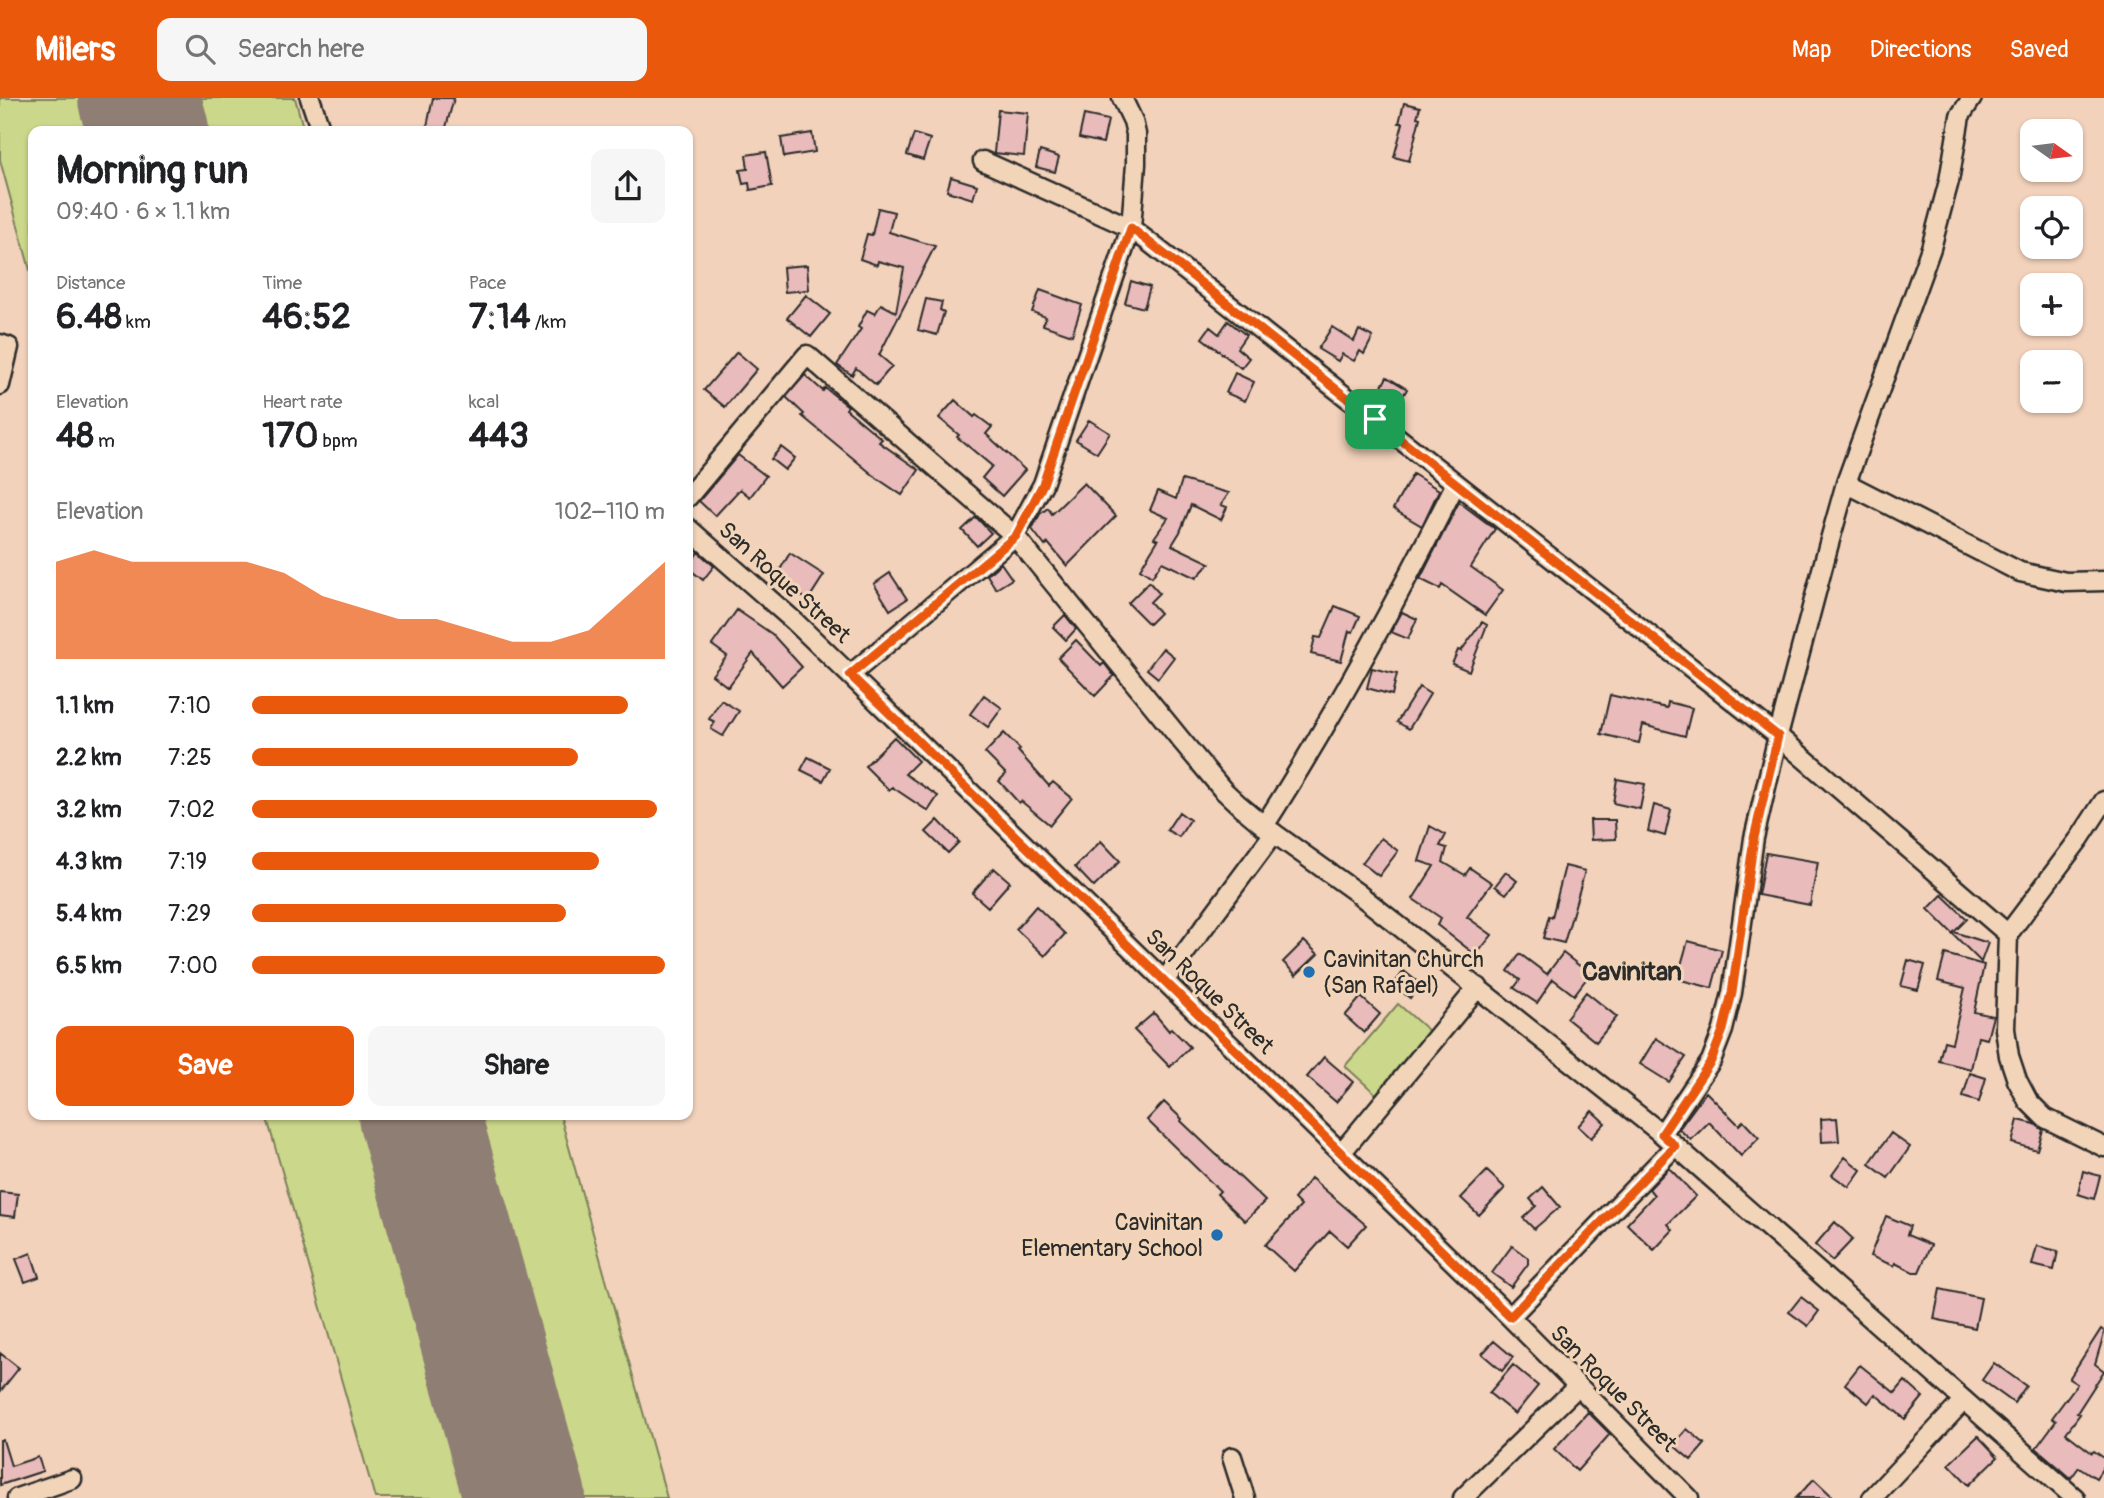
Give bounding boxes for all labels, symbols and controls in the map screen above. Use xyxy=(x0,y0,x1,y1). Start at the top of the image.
search box xyxy=(157,18,647,81)
text: Milers xyxy=(35,29,115,70)
icon: search xyxy=(181,30,219,68)
text: Search here xyxy=(237,33,364,65)
text: Map xyxy=(1792,35,1832,64)
text: Directions xyxy=(1870,35,1971,64)
text: Saved xyxy=(2009,35,2069,64)
north arrow xyxy=(2020,119,2082,182)
map controls xyxy=(2020,119,2083,413)
text: Morning run xyxy=(56,147,248,195)
button: share xyxy=(591,149,665,223)
button: locate xyxy=(2020,196,2083,259)
text: 09:40 · 6 × 1.1 km xyxy=(56,197,230,226)
text: Distance xyxy=(56,271,125,295)
text: Time xyxy=(262,271,302,295)
text: Pace xyxy=(469,271,506,295)
button: + xyxy=(2020,273,2083,336)
text: 6.48 xyxy=(56,295,122,339)
text: 46:52 xyxy=(262,295,351,339)
text: 7:14 xyxy=(469,295,531,339)
text: km xyxy=(122,310,151,334)
text: /km xyxy=(531,310,566,334)
button: − xyxy=(2020,350,2083,413)
pin xyxy=(1345,389,1405,449)
text: Elevation xyxy=(56,390,128,414)
text: Heart rate xyxy=(262,390,342,414)
text: kcal xyxy=(469,390,500,414)
icon: arrive xyxy=(1356,400,1394,438)
text: 48 xyxy=(56,414,94,458)
text: 170 xyxy=(262,414,318,458)
text: 443 xyxy=(469,414,529,458)
text: m xyxy=(94,429,115,453)
text: bpm xyxy=(318,429,358,453)
text: Elevation xyxy=(56,497,144,526)
text: 102–110 m xyxy=(555,497,665,526)
street label: San Roque Street xyxy=(712,515,857,650)
text: 1.1 km xyxy=(56,691,114,720)
text: 7:10 xyxy=(168,691,211,720)
text: 2.2 km xyxy=(56,743,122,772)
text: 7:25 xyxy=(168,743,212,772)
text: 3.2 km xyxy=(56,795,122,824)
text: 7:02 xyxy=(168,795,215,824)
text: 4.3 km xyxy=(56,847,122,876)
text: 7:19 xyxy=(168,847,207,876)
text: 5.4 km xyxy=(56,899,122,928)
text: 7:29 xyxy=(168,899,211,928)
street label: San Roque Street xyxy=(1139,923,1281,1061)
place label: Cavinitan Church (San Rafael) xyxy=(1323,945,1484,1000)
text: 6.5 km xyxy=(56,951,122,980)
text: 7:00 xyxy=(168,951,218,980)
district label: Cavinitan xyxy=(1582,956,1682,988)
marker: Cavinitan Church (San Rafael) xyxy=(1301,964,1317,980)
button: Save xyxy=(56,1026,354,1106)
button: Share xyxy=(368,1026,665,1106)
place label: Cavinitan Elementary School xyxy=(1021,1208,1203,1263)
marker: Cavinitan Elementary School xyxy=(1209,1227,1225,1243)
street label: San Roque Street xyxy=(1544,1319,1684,1459)

